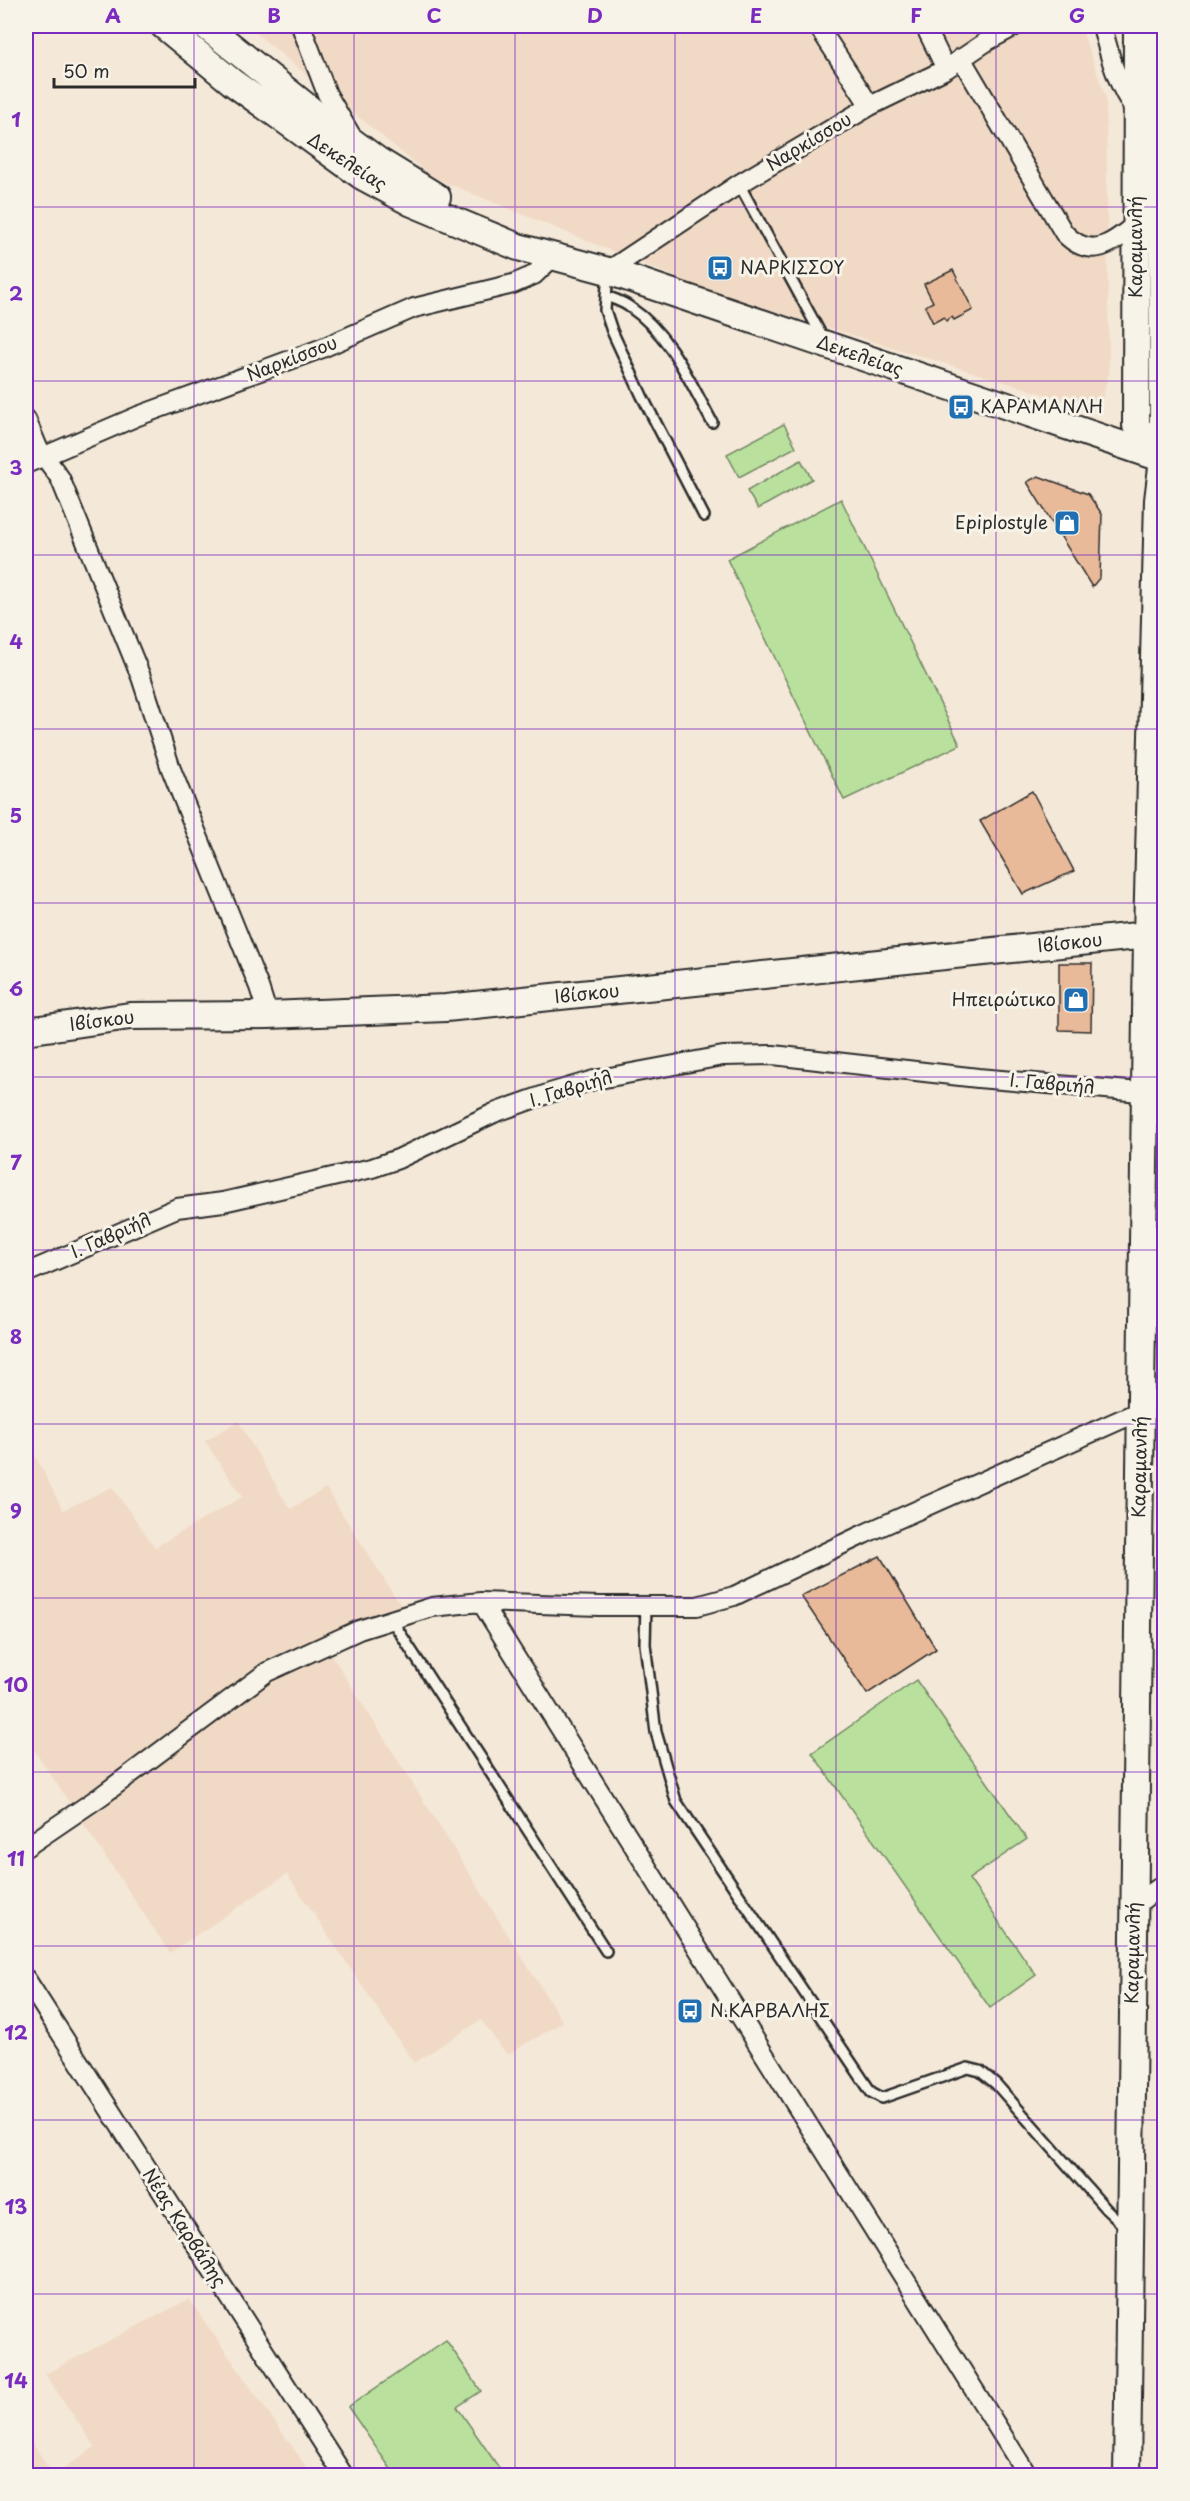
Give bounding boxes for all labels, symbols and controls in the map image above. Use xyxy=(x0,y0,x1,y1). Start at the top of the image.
text: A xyxy=(105,0,121,30)
text: B xyxy=(267,0,281,30)
text: C xyxy=(426,0,442,30)
text: D xyxy=(587,0,603,30)
text: E xyxy=(750,0,762,30)
text: F xyxy=(910,0,922,30)
text: G xyxy=(1069,0,1085,30)
scale bar xyxy=(54,51,195,89)
text: 50 m xyxy=(63,57,110,84)
text: 1 xyxy=(11,104,21,134)
street label: Ναρκίσσου xyxy=(760,105,856,177)
street label: Δεκελείας xyxy=(303,125,393,197)
street label: Καραμανλή xyxy=(1121,196,1148,298)
bus stop icon: ΝΑΡΚΙΣΣΟΥ xyxy=(705,253,735,283)
place label: ΝΑΡΚΙΣΣΟΥ xyxy=(740,253,844,280)
text: 2 xyxy=(9,278,23,308)
street label: Δεκελείας xyxy=(813,327,907,382)
street label: Ναρκίσσου xyxy=(242,328,341,387)
bus stop icon: ΚΑΡΑΜΑΝΛΗ xyxy=(946,392,976,422)
place label: ΚΑΡΑΜΑΝΛΗ xyxy=(980,392,1103,419)
text: 3 xyxy=(9,452,23,482)
place label: Epiplostyle xyxy=(955,508,1048,535)
shop icon: Epiplostyle xyxy=(1052,508,1082,538)
text: 4 xyxy=(9,626,23,656)
text: 5 xyxy=(10,800,22,830)
street label: Ιβίσκου xyxy=(1036,925,1104,958)
text: 6 xyxy=(9,973,23,1003)
street label: Ιβίσκου xyxy=(553,976,621,1009)
place label: Ηπειρώτικο xyxy=(952,985,1056,1012)
shop icon: Ηπειρώτικο xyxy=(1061,985,1091,1015)
street label: Ιβίσκου xyxy=(68,1002,136,1037)
street label: Ι. Γαβριήλ xyxy=(526,1062,615,1113)
street label: Ι. Γαβριήλ xyxy=(1008,1065,1096,1100)
text: 7 xyxy=(10,1147,22,1177)
street label: Ι. Γαβριήλ xyxy=(66,1205,155,1264)
text: 8 xyxy=(10,1321,22,1351)
street label: Καραμανλή xyxy=(1124,1416,1153,1518)
text: 9 xyxy=(10,1495,22,1525)
text: 10 xyxy=(4,1669,28,1699)
text: 11 xyxy=(7,1843,25,1873)
street label: Καραμανλή xyxy=(1117,1902,1146,2004)
bus stop icon: Ν.ΚΑΡΒΑΛΗΣ xyxy=(675,1996,705,2026)
place label: Ν.ΚΑΡΒΑΛΗΣ xyxy=(710,1996,830,2023)
text: 12 xyxy=(4,2017,28,2047)
street label: Νέας Καρβάλης xyxy=(137,2162,234,2292)
text: 13 xyxy=(5,2191,27,2221)
text: 14 xyxy=(4,2365,28,2395)

